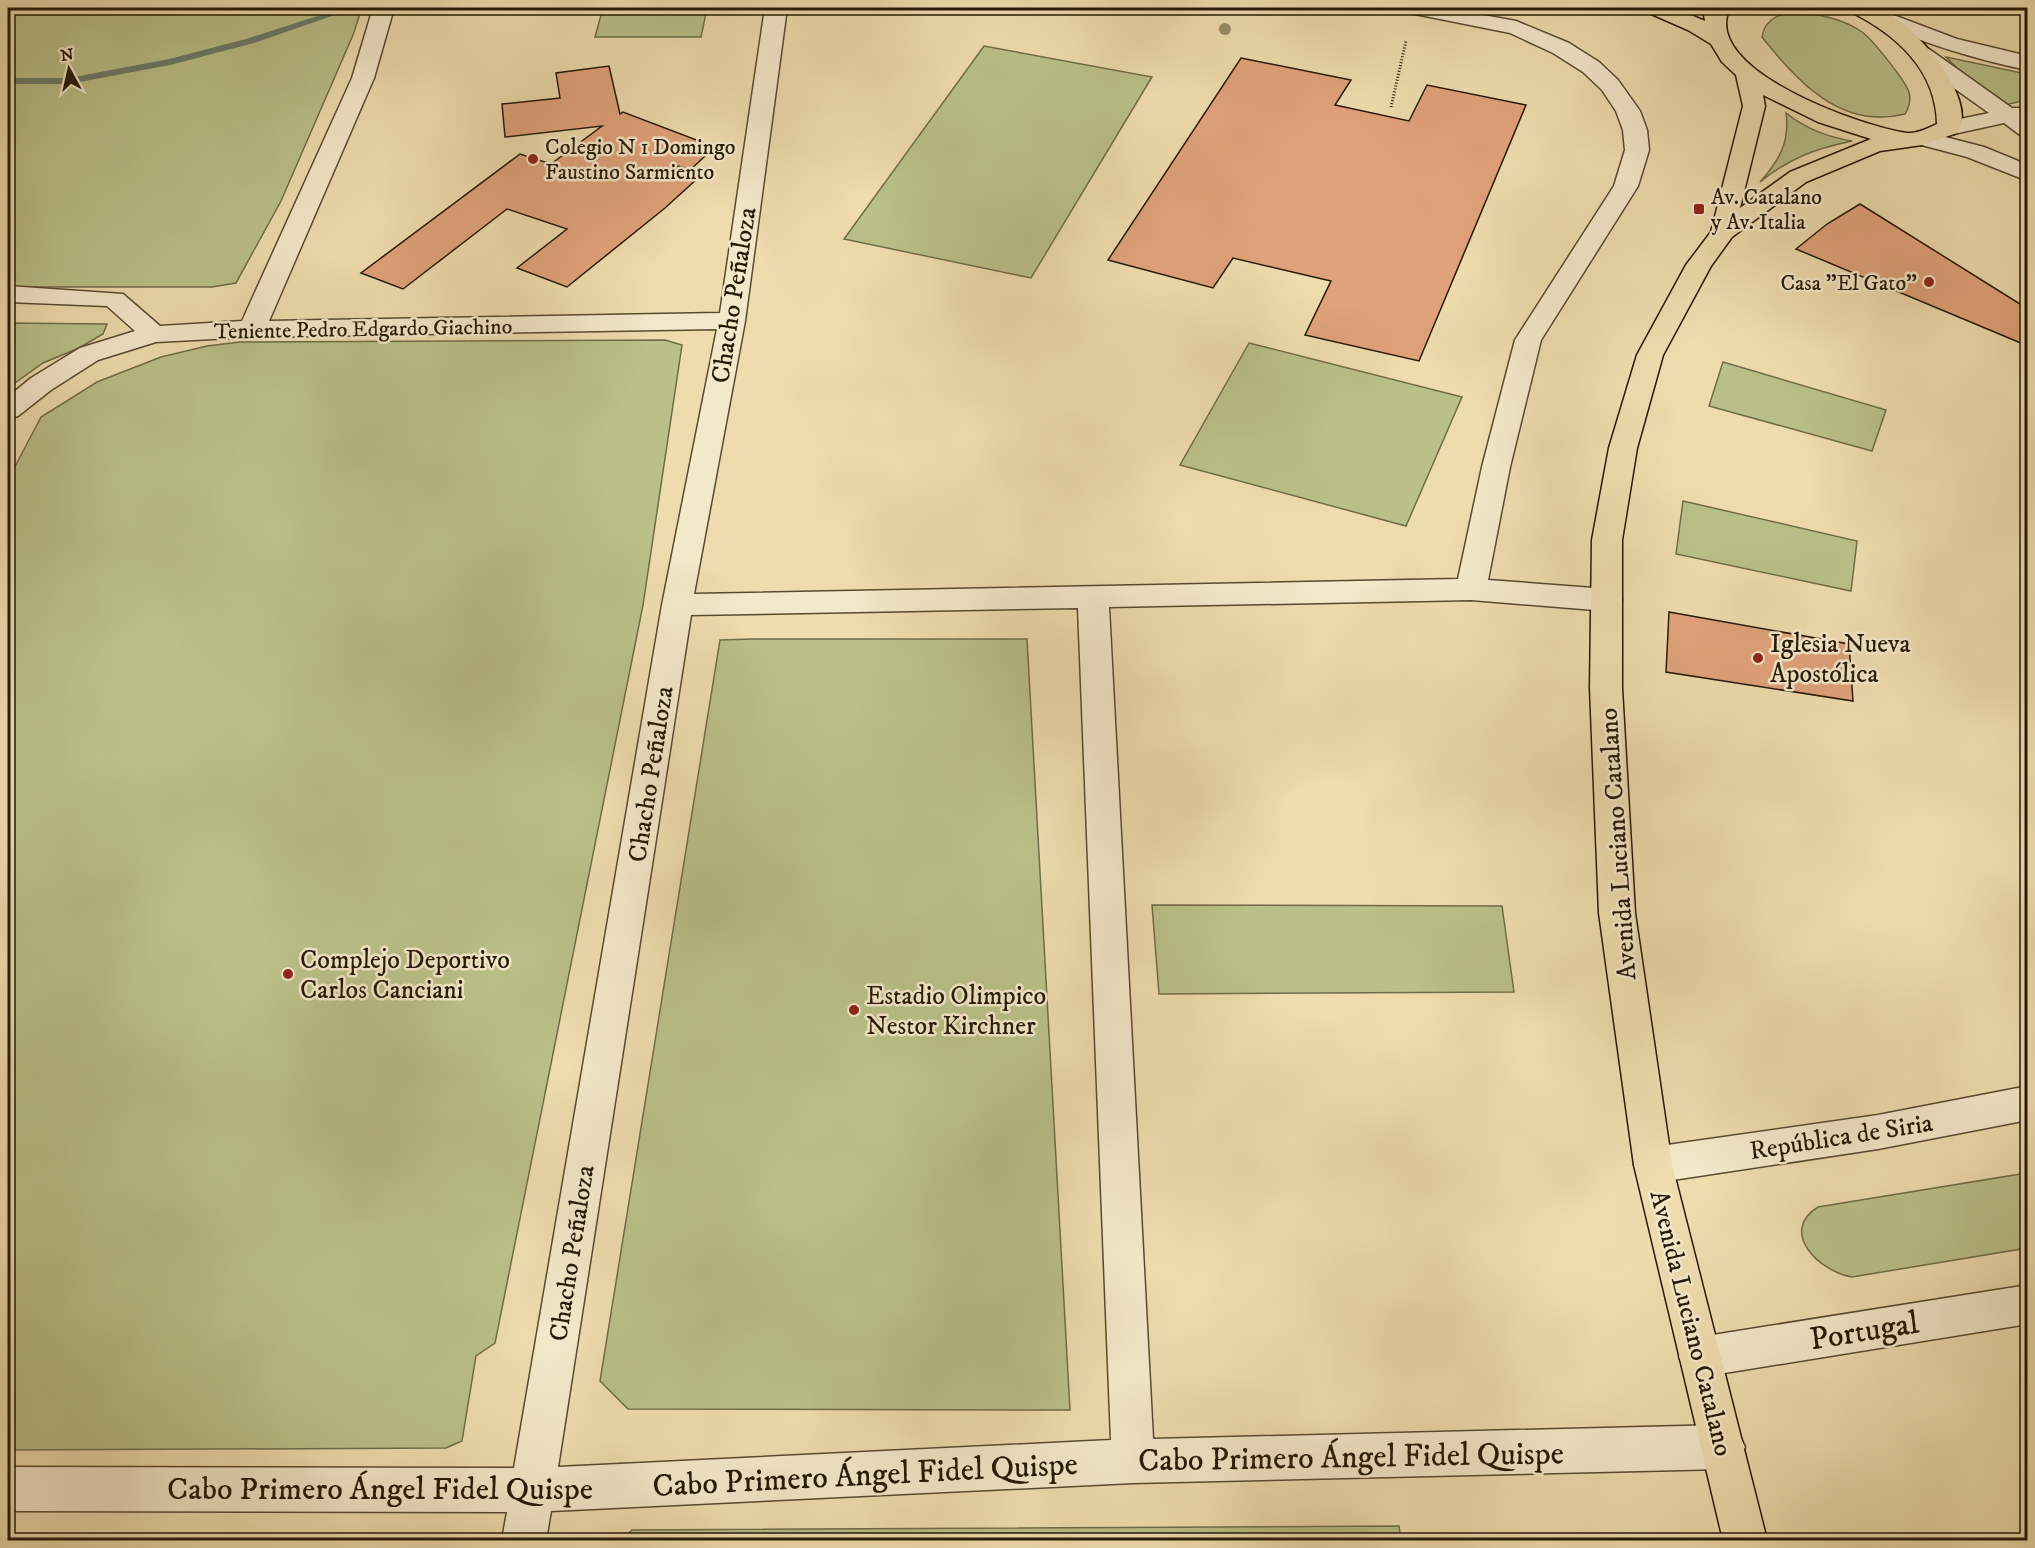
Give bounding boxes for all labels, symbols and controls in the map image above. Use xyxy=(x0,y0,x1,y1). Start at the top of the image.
north arrow xyxy=(39,39,99,99)
text: N xyxy=(59,44,75,66)
place label: Colegio N 1 Domingo Faustino Sarmiento xyxy=(545,134,735,186)
marker: Colegio N 1 Domingo Faustino Sarmiento xyxy=(526,152,540,166)
place label: Av. Catalano y Av. Italia xyxy=(1711,184,1822,236)
marker: Av. Catalano y Av. Italia xyxy=(1692,202,1706,216)
street label: Chacho Peñaloza xyxy=(704,205,765,386)
place label: Casa "El Gato" xyxy=(1780,270,1917,297)
marker: Casa "El Gato" xyxy=(1922,275,1936,289)
street label: Teniente Pedro Edgardo Giachino xyxy=(214,313,513,346)
place label: Iglesia Nueva Apostólica xyxy=(1770,628,1910,691)
marker: Iglesia Nueva Apostólica xyxy=(1751,651,1765,665)
street label: Chacho Peñaloza xyxy=(621,684,682,865)
street label: Avenida Luciano Catalano xyxy=(1593,707,1644,981)
place label: Complejo Deportivo Carlos Canciani xyxy=(300,944,510,1007)
marker: Complejo Deportivo Carlos Canciani xyxy=(281,967,295,981)
place label: Estadio Olimpico Nestor Kirchner xyxy=(866,980,1046,1043)
marker: Estadio Olimpico Nestor Kirchner xyxy=(847,1003,861,1017)
street label: República de Siria xyxy=(1747,1107,1935,1168)
street label: Chacho Peñaloza xyxy=(542,1163,603,1344)
street label: Avenida Luciano Catalano xyxy=(1642,1187,1740,1460)
street label: Portugal xyxy=(1807,1304,1922,1360)
street label: Cabo Primero Ángel Fidel Quispe xyxy=(1138,1434,1564,1482)
street label: Cabo Primero Ángel Fidel Quispe xyxy=(651,1445,1079,1507)
street label: Cabo Primero Ángel Fidel Quispe xyxy=(167,1470,593,1510)

